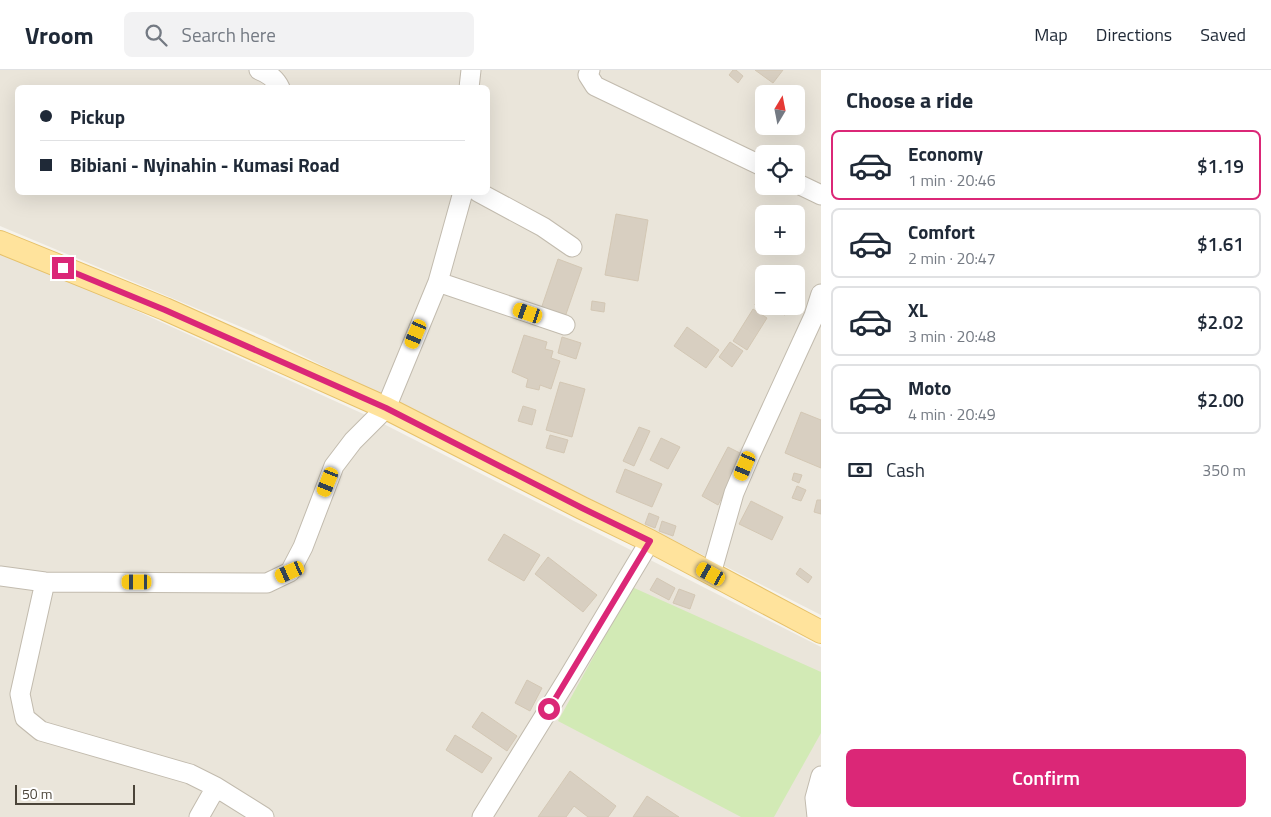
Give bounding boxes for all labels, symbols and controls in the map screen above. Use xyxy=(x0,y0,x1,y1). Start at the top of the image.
search box xyxy=(124,12,474,57)
text: Vroom xyxy=(25,17,94,53)
text: Search here xyxy=(182,20,276,49)
icon: search xyxy=(142,21,170,49)
text: Map xyxy=(1034,21,1068,48)
text: Directions xyxy=(1096,21,1172,48)
text: Saved xyxy=(1200,21,1246,48)
text: Choose a ride xyxy=(846,83,973,117)
north arrow xyxy=(755,85,805,135)
map controls xyxy=(755,85,805,315)
text: Pickup xyxy=(70,102,125,131)
text: Economy xyxy=(908,139,983,168)
icon: car xyxy=(848,143,893,188)
button: locate xyxy=(755,145,805,195)
text: Bibiani - Nyinahin - Kumasi Road xyxy=(70,150,340,179)
text: $1.19 xyxy=(1197,151,1244,180)
text: 1 min · 20:46 xyxy=(908,168,996,192)
button: + xyxy=(755,205,805,255)
text: Comfort xyxy=(908,217,975,246)
icon: car xyxy=(848,221,893,266)
text: $1.61 xyxy=(1197,229,1244,258)
text: 2 min · 20:47 xyxy=(908,246,996,270)
route end xyxy=(52,257,74,279)
button: − xyxy=(755,265,805,315)
text: XL xyxy=(908,295,928,324)
icon: car xyxy=(848,299,893,344)
car xyxy=(511,301,544,325)
text: $2.02 xyxy=(1197,307,1244,336)
car xyxy=(403,317,428,351)
text: 3 min · 20:48 xyxy=(908,324,996,348)
text: Moto xyxy=(908,373,951,402)
icon: car xyxy=(848,377,893,422)
text: $2.00 xyxy=(1197,385,1244,414)
text: 4 min · 20:49 xyxy=(908,402,996,426)
car xyxy=(732,449,757,483)
text: Cash xyxy=(886,455,925,484)
icon: cash xyxy=(846,456,874,484)
text: 350 m xyxy=(1202,458,1246,482)
car xyxy=(315,465,340,499)
car xyxy=(273,559,306,585)
car xyxy=(694,560,727,588)
car xyxy=(122,575,152,590)
route start xyxy=(538,698,560,720)
button: Confirm xyxy=(846,749,1246,807)
scale bar xyxy=(15,782,135,805)
text: 50 m xyxy=(22,783,52,804)

